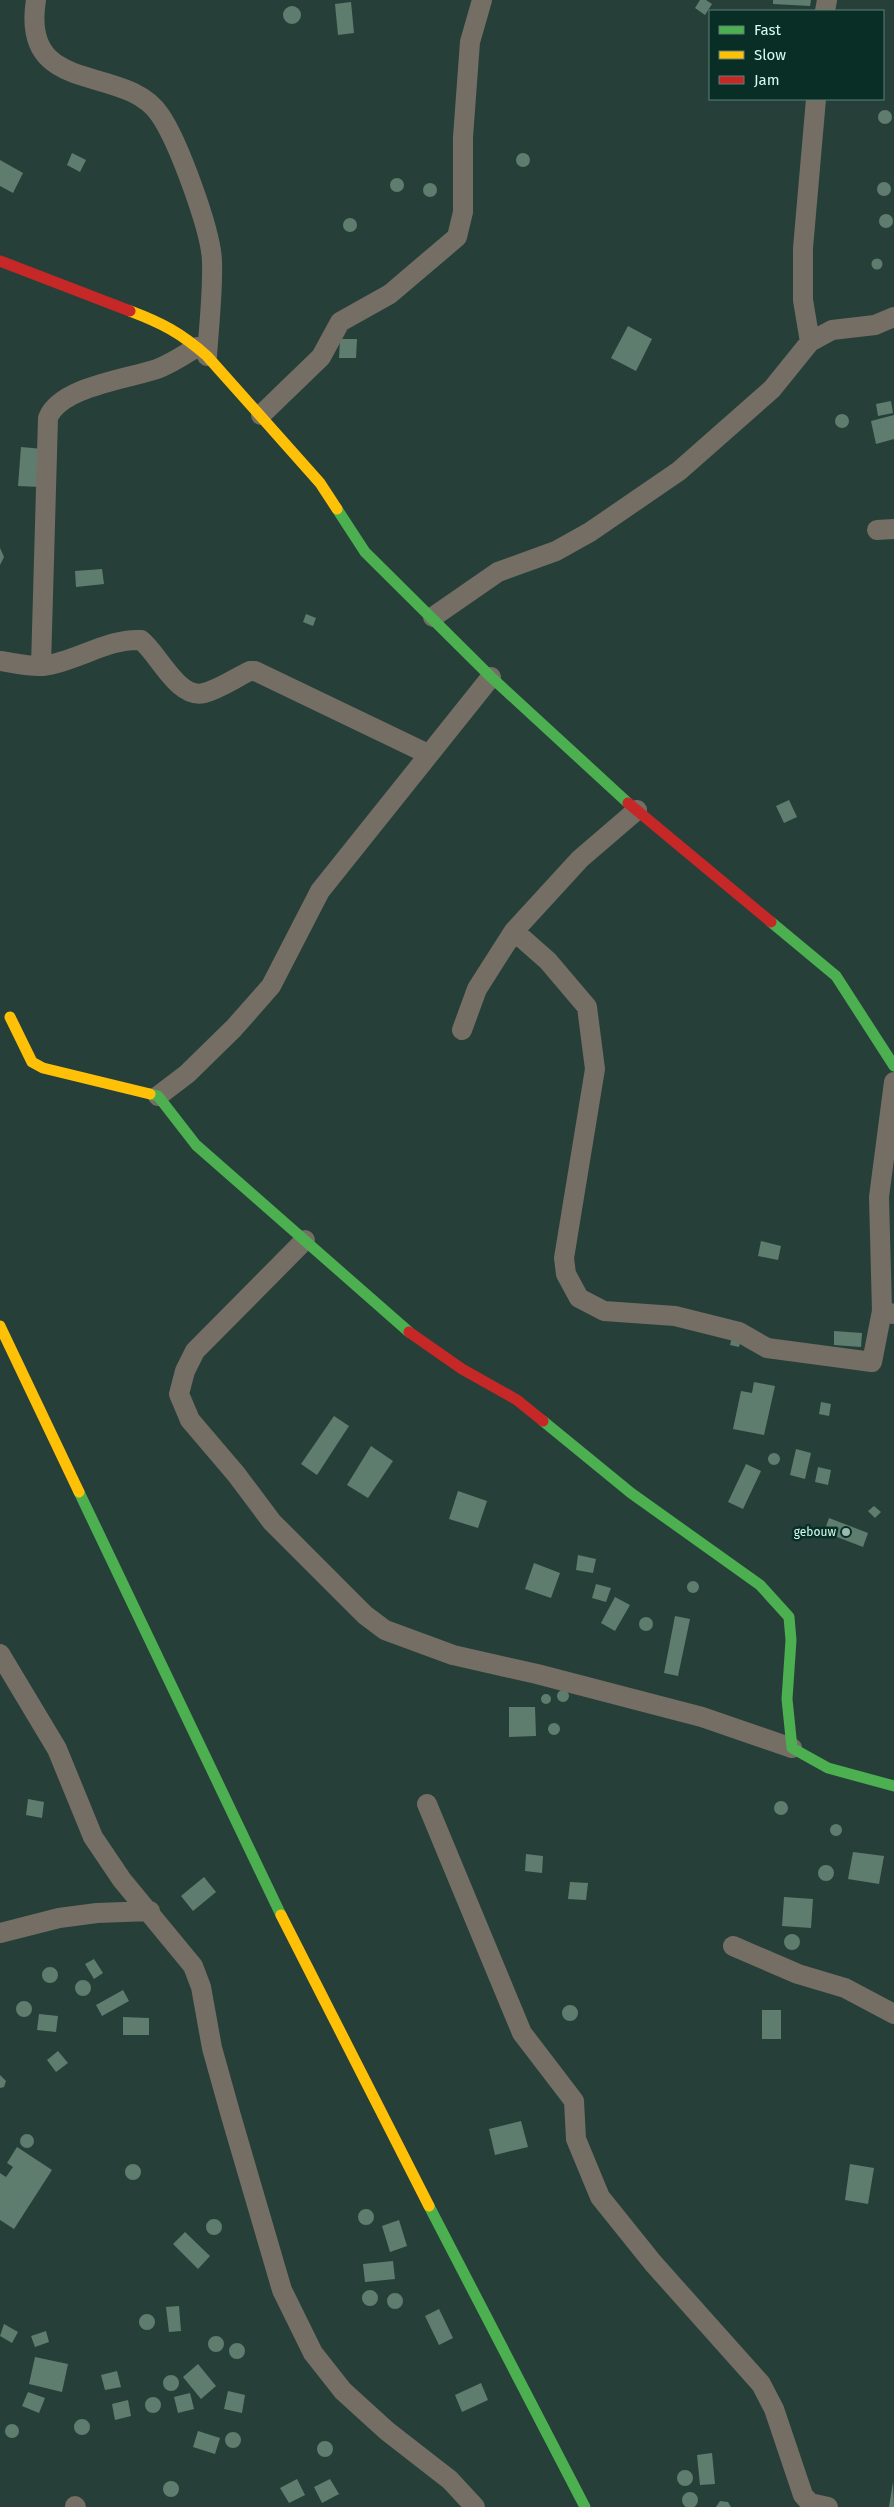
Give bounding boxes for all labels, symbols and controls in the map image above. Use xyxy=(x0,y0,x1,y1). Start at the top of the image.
legend xyxy=(709,10,884,100)
text: Fast xyxy=(754,21,781,39)
text: Slow xyxy=(754,46,786,64)
text: Jam xyxy=(754,71,780,89)
place label: gebouw xyxy=(794,1525,836,1539)
marker: gebouw xyxy=(840,1526,852,1538)

